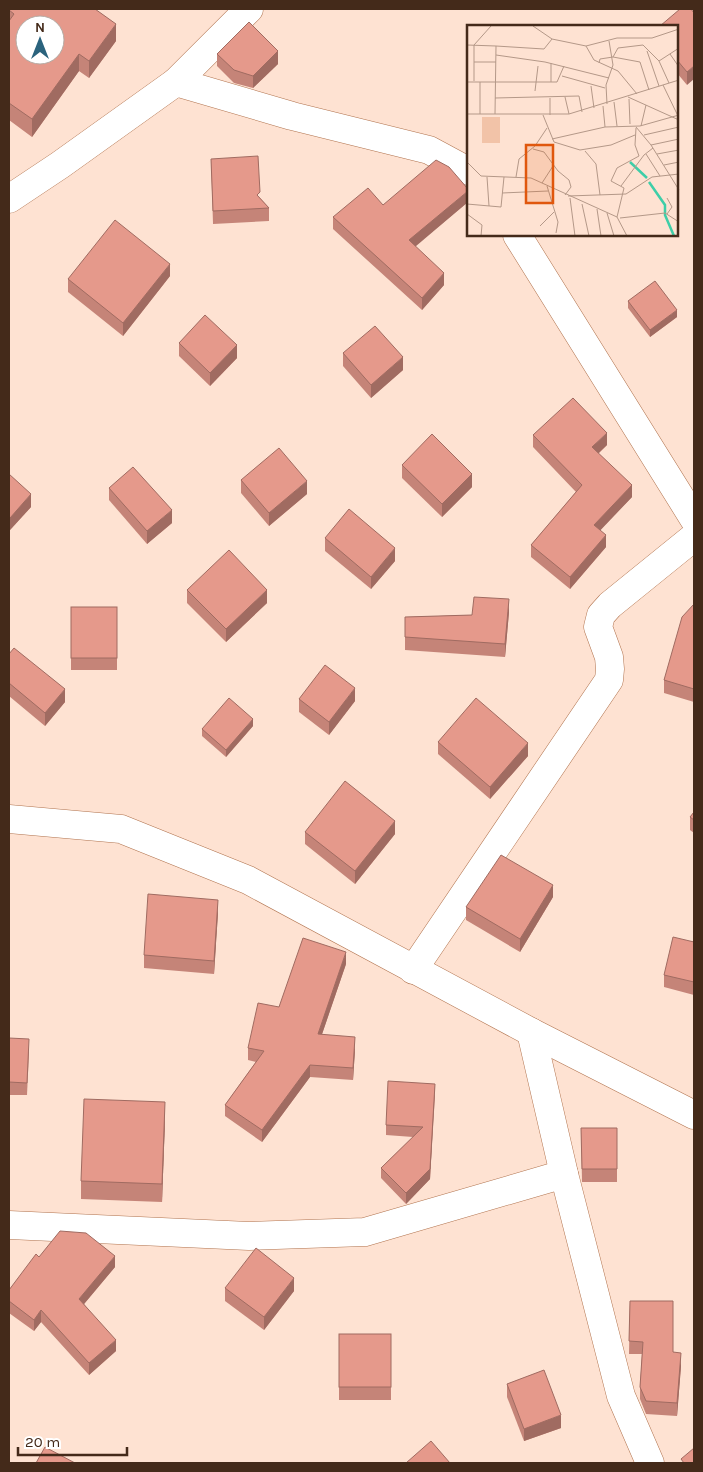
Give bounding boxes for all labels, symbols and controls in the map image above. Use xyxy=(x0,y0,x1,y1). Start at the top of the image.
north arrow xyxy=(15,15,65,65)
text: N xyxy=(35,19,45,36)
inset map xyxy=(467,25,678,236)
scale bar xyxy=(18,1424,126,1456)
text: 20 m xyxy=(25,1433,60,1451)

